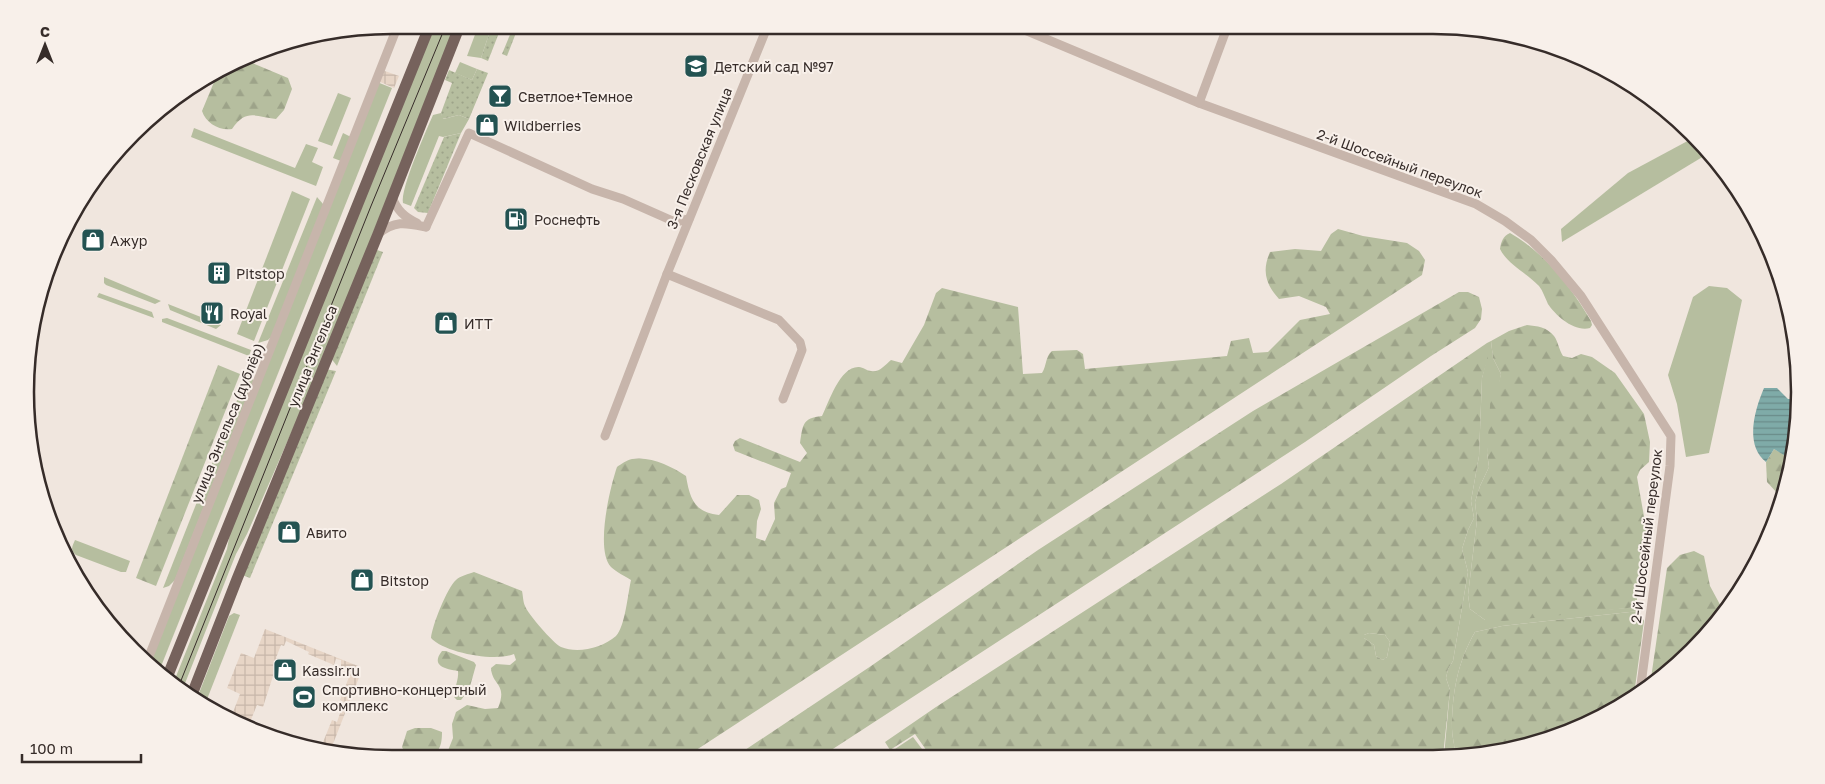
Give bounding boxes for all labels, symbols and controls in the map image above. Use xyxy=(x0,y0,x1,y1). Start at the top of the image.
north arrow xyxy=(20,20,70,70)
text: С xyxy=(40,23,50,40)
school or university icon: Детский сад №97 xyxy=(683,53,709,79)
place label: Детский сад №97 xyxy=(714,58,834,75)
bar icon: Светлое+Темное xyxy=(487,83,513,109)
street label: 3-я Песковская улица xyxy=(663,85,735,231)
place label: Светлое+Темное xyxy=(518,88,633,105)
shop icon: Wildberries xyxy=(474,112,500,138)
place label: Wildberries xyxy=(504,117,581,134)
street label: 2-й Шоссейный переулок xyxy=(1315,125,1485,201)
fuel station icon: Роснефть xyxy=(503,206,529,232)
place label: Роснефть xyxy=(534,211,600,228)
shop icon: Ажур xyxy=(80,227,106,253)
place label: Ажур xyxy=(110,232,147,249)
building icon: Pitstop xyxy=(206,260,232,286)
place label: Pitstop xyxy=(236,265,285,282)
restaurant icon: Royal xyxy=(199,300,225,326)
street label: улица Энгельса xyxy=(284,303,340,409)
place label: Royal xyxy=(230,305,267,322)
shop icon: ИТТ xyxy=(433,310,459,336)
place label: ИТТ xyxy=(464,315,493,332)
street label: улица Энгельса (дублёр) xyxy=(187,340,267,506)
street label: 2-й Шоссейный переулок xyxy=(1627,448,1665,624)
shop icon: Авито xyxy=(276,519,302,545)
place label: Авито xyxy=(306,524,347,541)
shop icon: Bitstop xyxy=(349,567,375,593)
place label: Bitstop xyxy=(380,572,429,589)
shop icon: Kassir.ru xyxy=(272,657,298,683)
place label: Kassir.ru xyxy=(302,662,360,679)
place label: Спортивно-концертный комплекс xyxy=(322,681,487,714)
sports icon: Спортивно-концертный комплекс xyxy=(291,684,317,710)
scale bar xyxy=(22,732,141,764)
text: 100 m xyxy=(30,739,73,757)

